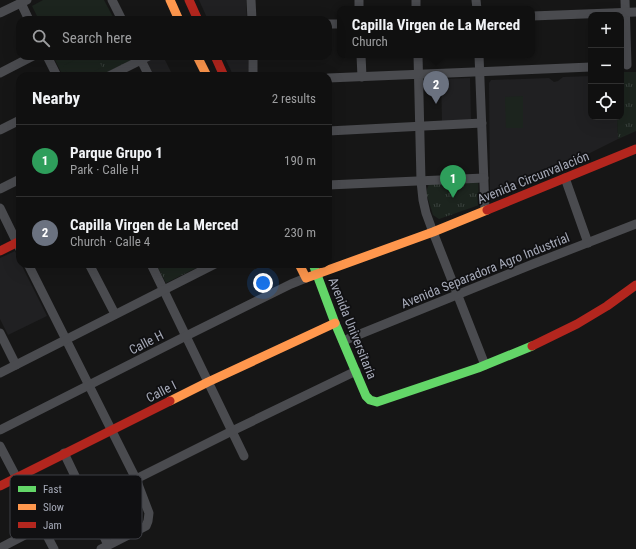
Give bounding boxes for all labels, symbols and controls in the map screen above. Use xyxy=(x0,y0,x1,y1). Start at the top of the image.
popup xyxy=(337,6,535,58)
map controls xyxy=(588,12,624,120)
button: + xyxy=(588,12,624,48)
search box xyxy=(16,16,332,60)
text: Capilla Virgen de La Merced xyxy=(352,16,520,34)
icon: search xyxy=(30,27,52,49)
text: Search here xyxy=(62,29,132,47)
text: Church xyxy=(352,34,388,49)
button: − xyxy=(588,48,624,84)
pin: 2 xyxy=(423,71,449,104)
button: locate xyxy=(588,84,624,120)
text: Nearby xyxy=(32,88,80,108)
text: 2 results xyxy=(272,91,316,106)
text: Parque Grupo 1 xyxy=(70,144,163,162)
street label: Avenida Circunvalación xyxy=(475,148,591,207)
text: 1 xyxy=(42,153,48,168)
text: 190 m xyxy=(284,153,316,168)
text: Park · Calle H xyxy=(70,162,139,177)
pin: 1 xyxy=(440,165,466,198)
text: Capilla Virgen de La Merced xyxy=(70,216,238,234)
text: 2 xyxy=(42,225,48,240)
text: 230 m xyxy=(284,225,316,240)
street label: Avenida Separadora Agro Industrial xyxy=(399,230,572,311)
text: Church · Calle 4 xyxy=(70,234,150,249)
your location xyxy=(253,273,273,293)
street label: Avenida Universitaria xyxy=(325,275,380,381)
street label: Calle H xyxy=(126,327,166,357)
street label: Calle I xyxy=(144,378,179,405)
legend xyxy=(10,475,142,539)
text: Fast xyxy=(43,483,62,496)
text: Slow xyxy=(43,501,64,514)
text: Jam xyxy=(43,519,62,532)

